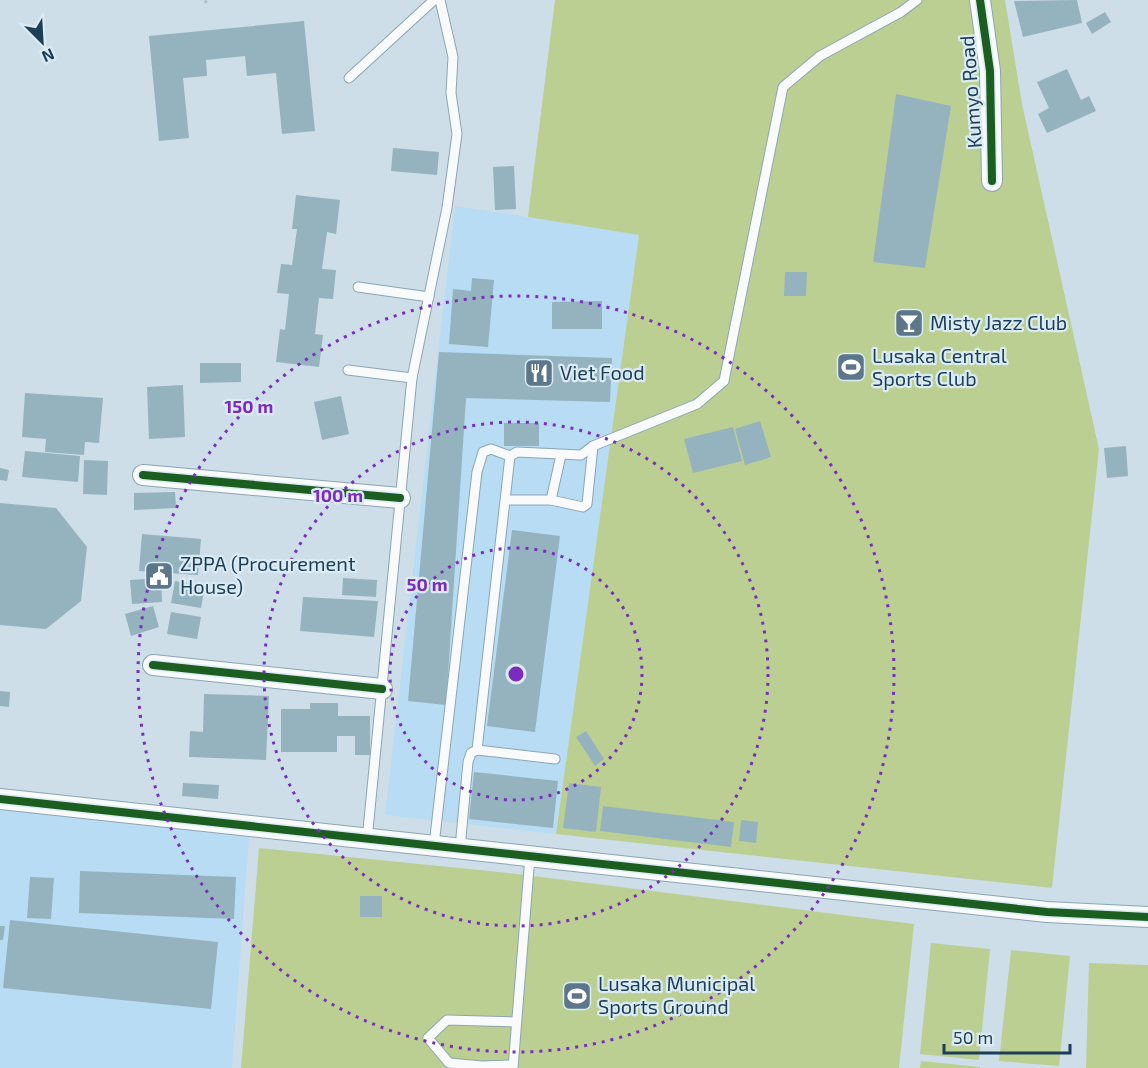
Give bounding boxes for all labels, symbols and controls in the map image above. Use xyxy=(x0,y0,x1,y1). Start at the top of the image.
north arrow xyxy=(12,12,72,72)
street label: Kumyo Road xyxy=(954,35,986,149)
text: N xyxy=(39,45,57,67)
bar icon: Misty Jazz Club xyxy=(893,307,925,339)
place label: Misty Jazz Club xyxy=(930,310,1067,334)
place label: Lusaka Central Sports Club xyxy=(872,343,1007,390)
sports icon: Lusaka Central Sports Club xyxy=(835,351,867,383)
restaurant icon: Viet Food xyxy=(523,357,555,389)
place label: Viet Food xyxy=(560,360,645,384)
text: 150 m xyxy=(225,395,273,417)
text: 100 m xyxy=(313,484,363,506)
place label: ZPPA (Procurement House) xyxy=(180,551,356,598)
public building icon: ZPPA (Procurement House) xyxy=(143,560,175,592)
text: 50 m xyxy=(406,573,448,595)
centre of rings xyxy=(506,664,526,684)
place label: Lusaka Municipal Sports Ground xyxy=(598,971,755,1018)
sports icon: Lusaka Municipal Sports Ground xyxy=(561,980,593,1012)
scale bar xyxy=(944,1017,1070,1055)
text: 50 m xyxy=(953,1026,993,1048)

